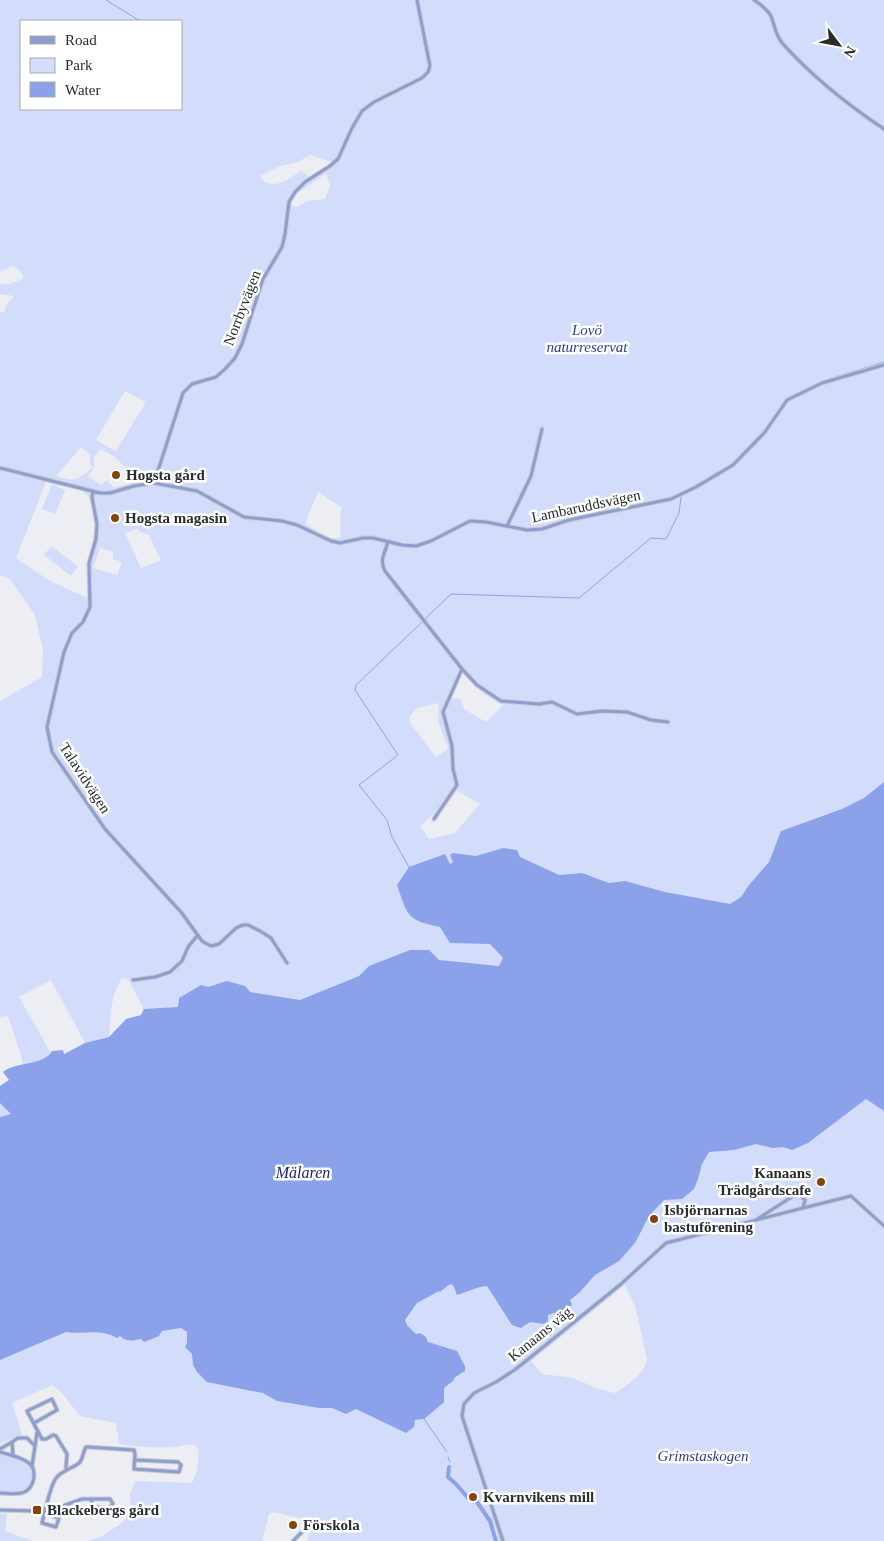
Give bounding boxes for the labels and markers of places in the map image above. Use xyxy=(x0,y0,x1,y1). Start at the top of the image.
place label: Hogsta gård xyxy=(126,467,205,483)
marker: Hogsta gård xyxy=(110,469,122,481)
place label: Hogsta magasin xyxy=(125,510,228,526)
marker: Hogsta magasin xyxy=(109,512,121,524)
place label: Kanaans Trädgårdscafe xyxy=(718,1165,811,1198)
marker: Kanaans Trädgårdscafe xyxy=(815,1176,827,1188)
place label: Isbjörnarnas bastuförening xyxy=(664,1202,753,1235)
marker: Isbjörnarnas bastuförening xyxy=(648,1213,660,1225)
place label: Kvarnvikens mill xyxy=(483,1489,594,1505)
marker: Kvarnvikens mill xyxy=(467,1491,479,1503)
place label: Blackebergs gård xyxy=(47,1502,160,1518)
marker: Blackebergs gård xyxy=(31,1504,43,1516)
place label: Förskola xyxy=(303,1517,360,1533)
marker: Förskola xyxy=(287,1519,299,1531)

